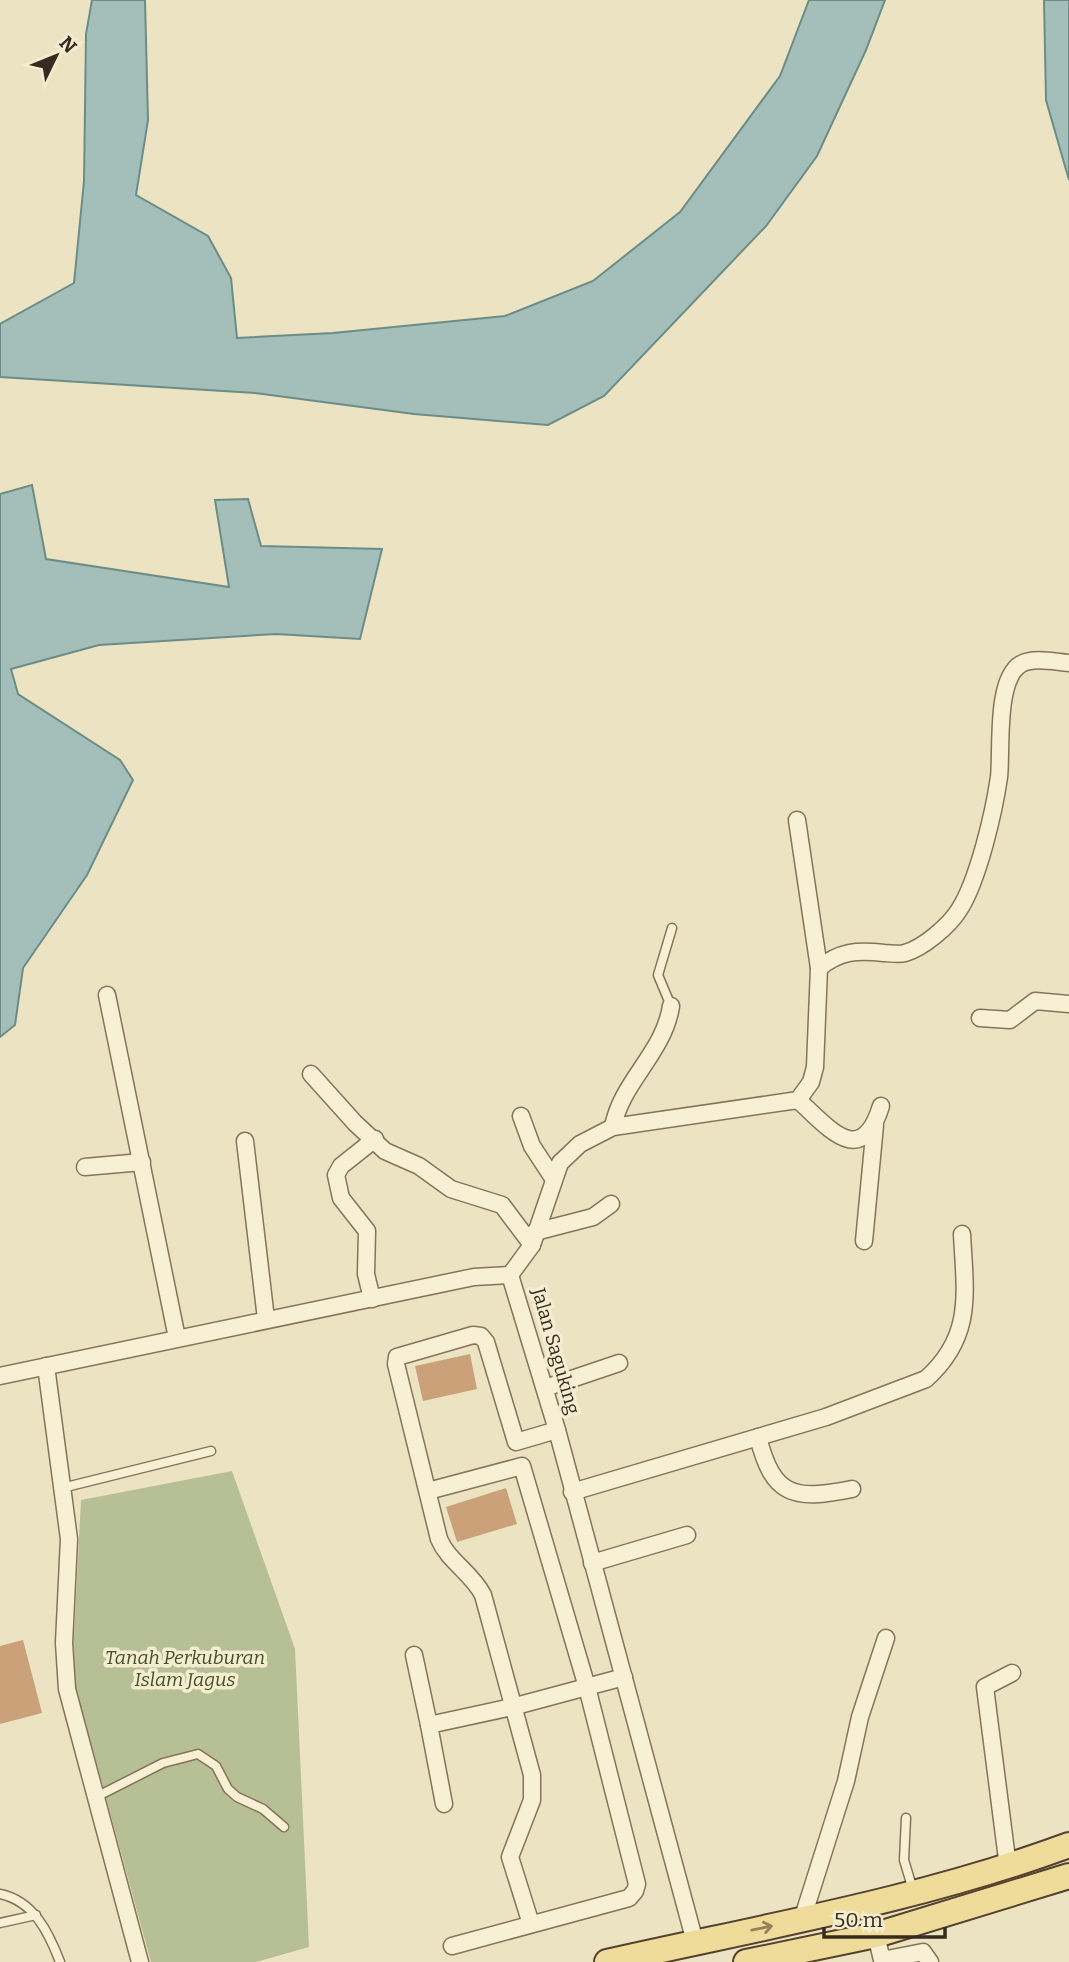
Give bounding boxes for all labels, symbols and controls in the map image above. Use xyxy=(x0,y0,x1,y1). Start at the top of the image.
north arrow xyxy=(21,21,91,91)
text: N xyxy=(55,32,82,58)
street label: Jalan Saguking xyxy=(527,1284,585,1417)
park label: Tanah Perkuburan Islam Jagus xyxy=(105,1646,265,1691)
scale bar xyxy=(824,1896,945,1940)
text: 50 m xyxy=(834,1907,883,1933)
one-way arrow xyxy=(750,1921,773,1935)

